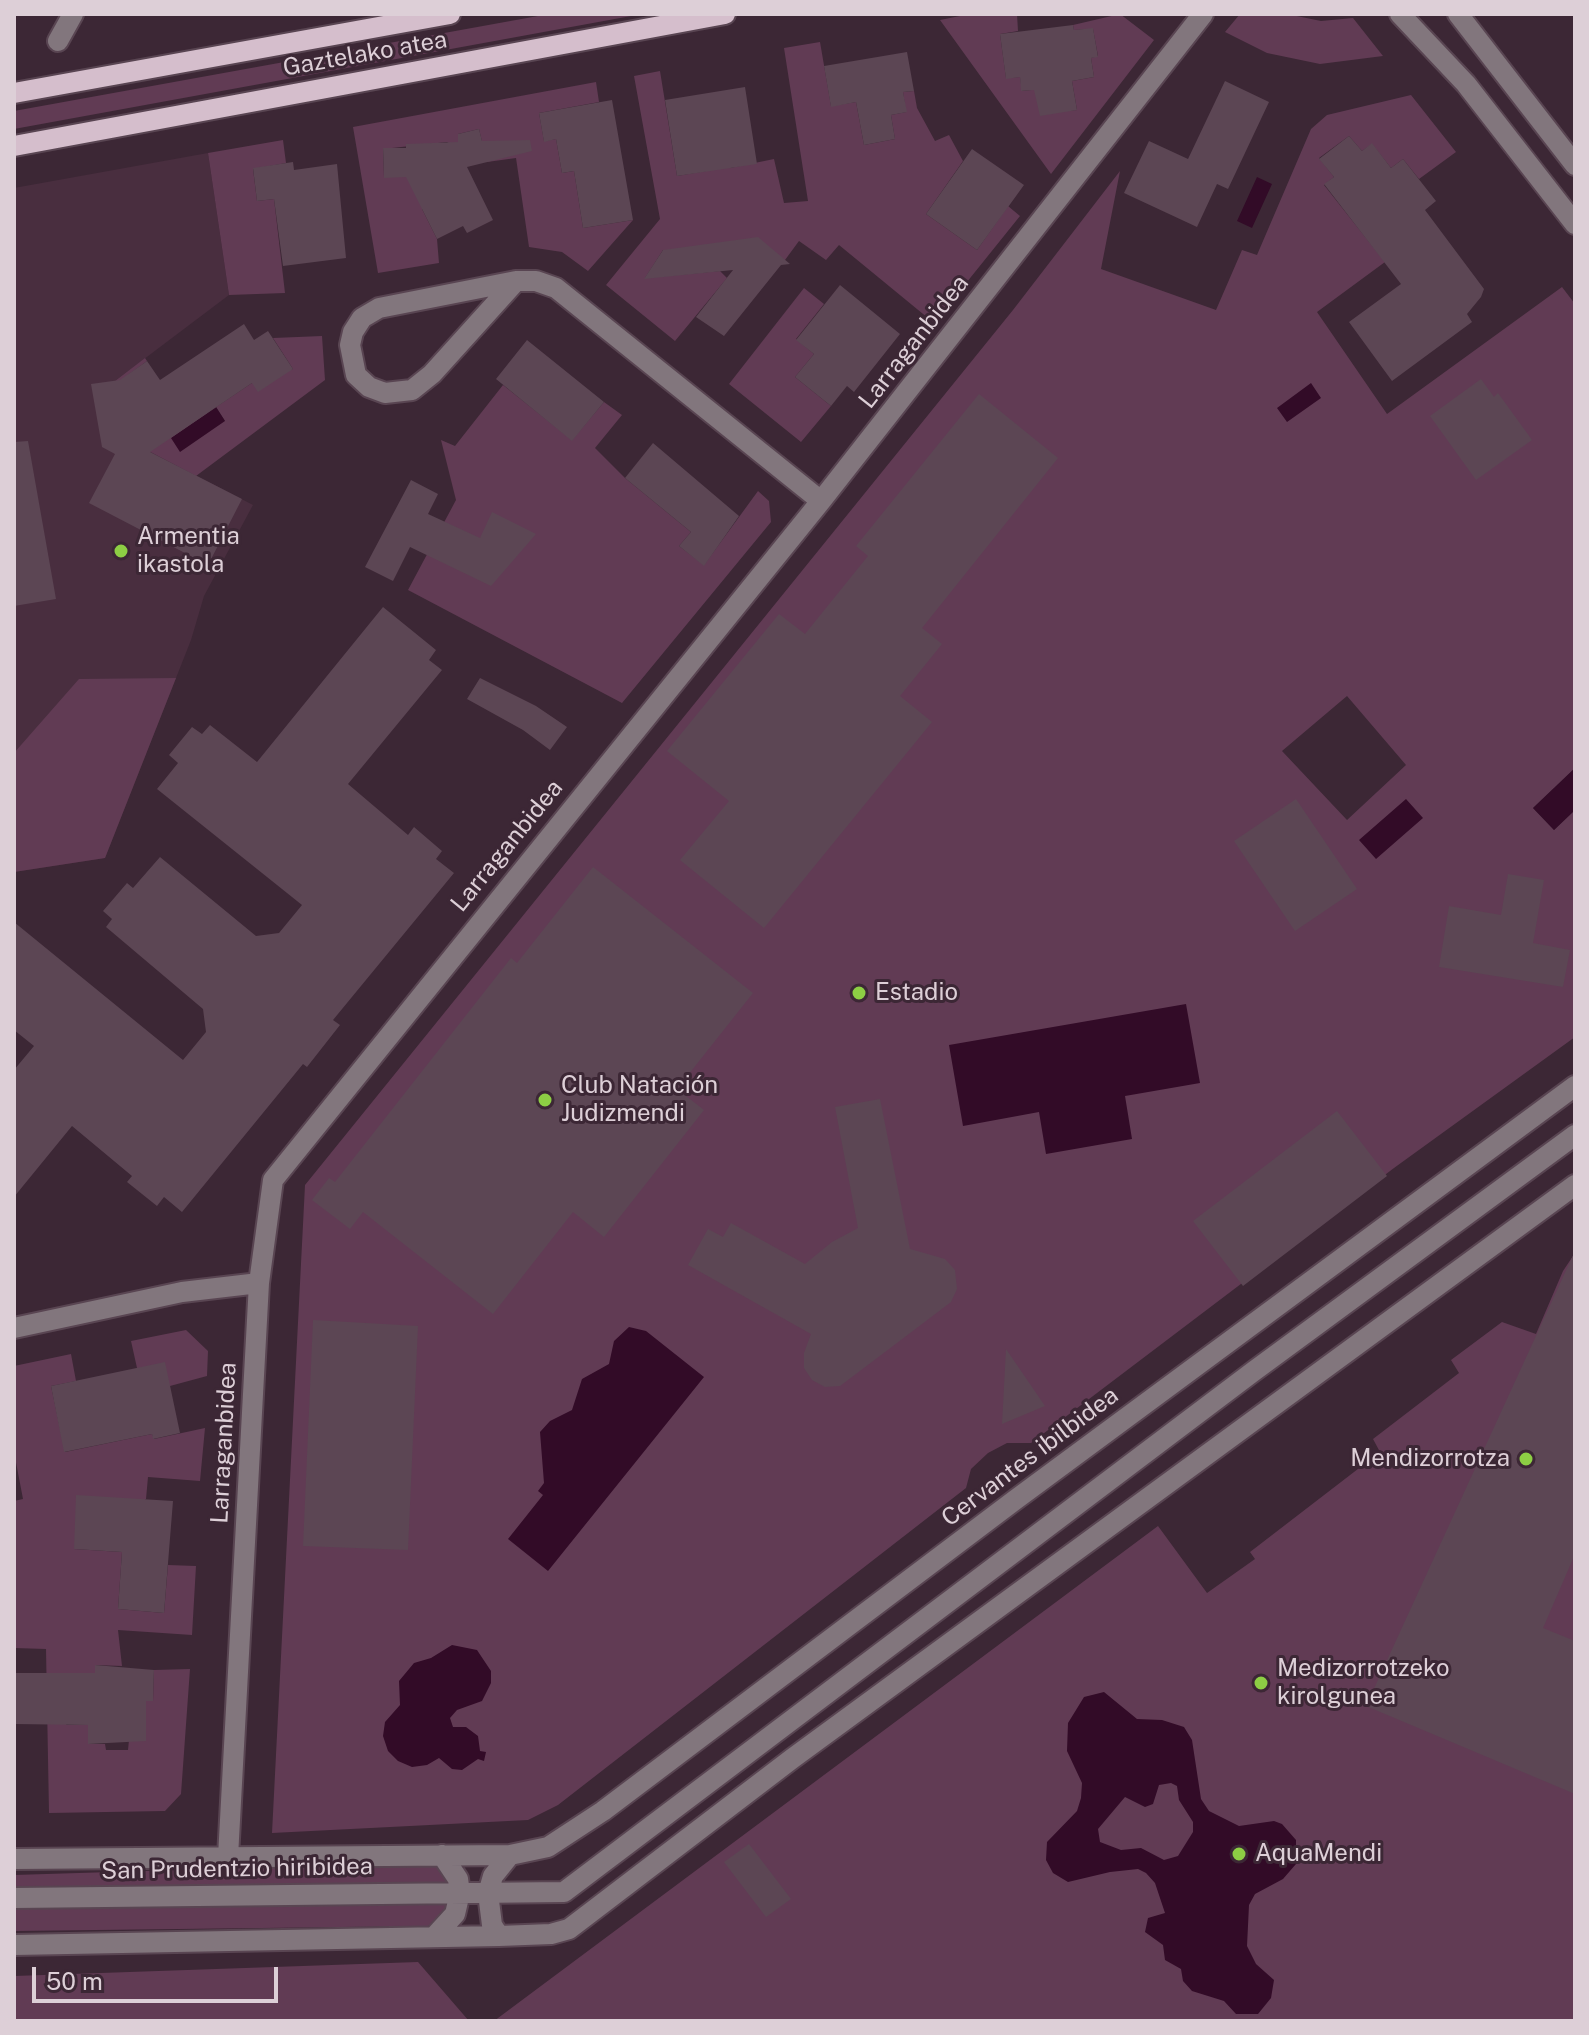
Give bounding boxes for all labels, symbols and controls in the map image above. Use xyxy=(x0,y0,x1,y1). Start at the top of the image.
street label: Gaztelako atea xyxy=(281,25,449,83)
street label: Larraganbidea xyxy=(853,270,975,414)
place label: Armentia ikastola xyxy=(137,523,240,579)
marker: Armentia ikastola xyxy=(112,542,130,560)
street label: Larraganbidea xyxy=(445,774,569,918)
place label: Estadio xyxy=(875,979,958,1007)
marker: Estadio xyxy=(850,984,868,1002)
place label: Club Natación Judizmendi xyxy=(561,1072,718,1128)
marker: Club Natación Judizmendi xyxy=(536,1091,554,1109)
street label: Larraganbidea xyxy=(205,1362,243,1524)
street label: Cervantes ibilbidea xyxy=(936,1381,1124,1533)
place label: Mendizorrotza xyxy=(1350,1445,1510,1473)
marker: Mendizorrotza xyxy=(1517,1450,1535,1468)
place label: Medizorrotzeko kirolgunea xyxy=(1277,1655,1450,1711)
marker: Medizorrotzeko kirolgunea xyxy=(1252,1674,1270,1692)
place label: AquaMendi xyxy=(1255,1840,1382,1868)
marker: AquaMendi xyxy=(1230,1845,1248,1863)
street label: San Prudentzio hiribidea xyxy=(101,1852,373,1886)
scale bar xyxy=(36,1951,282,2001)
text: 50 m xyxy=(46,1967,103,1995)

